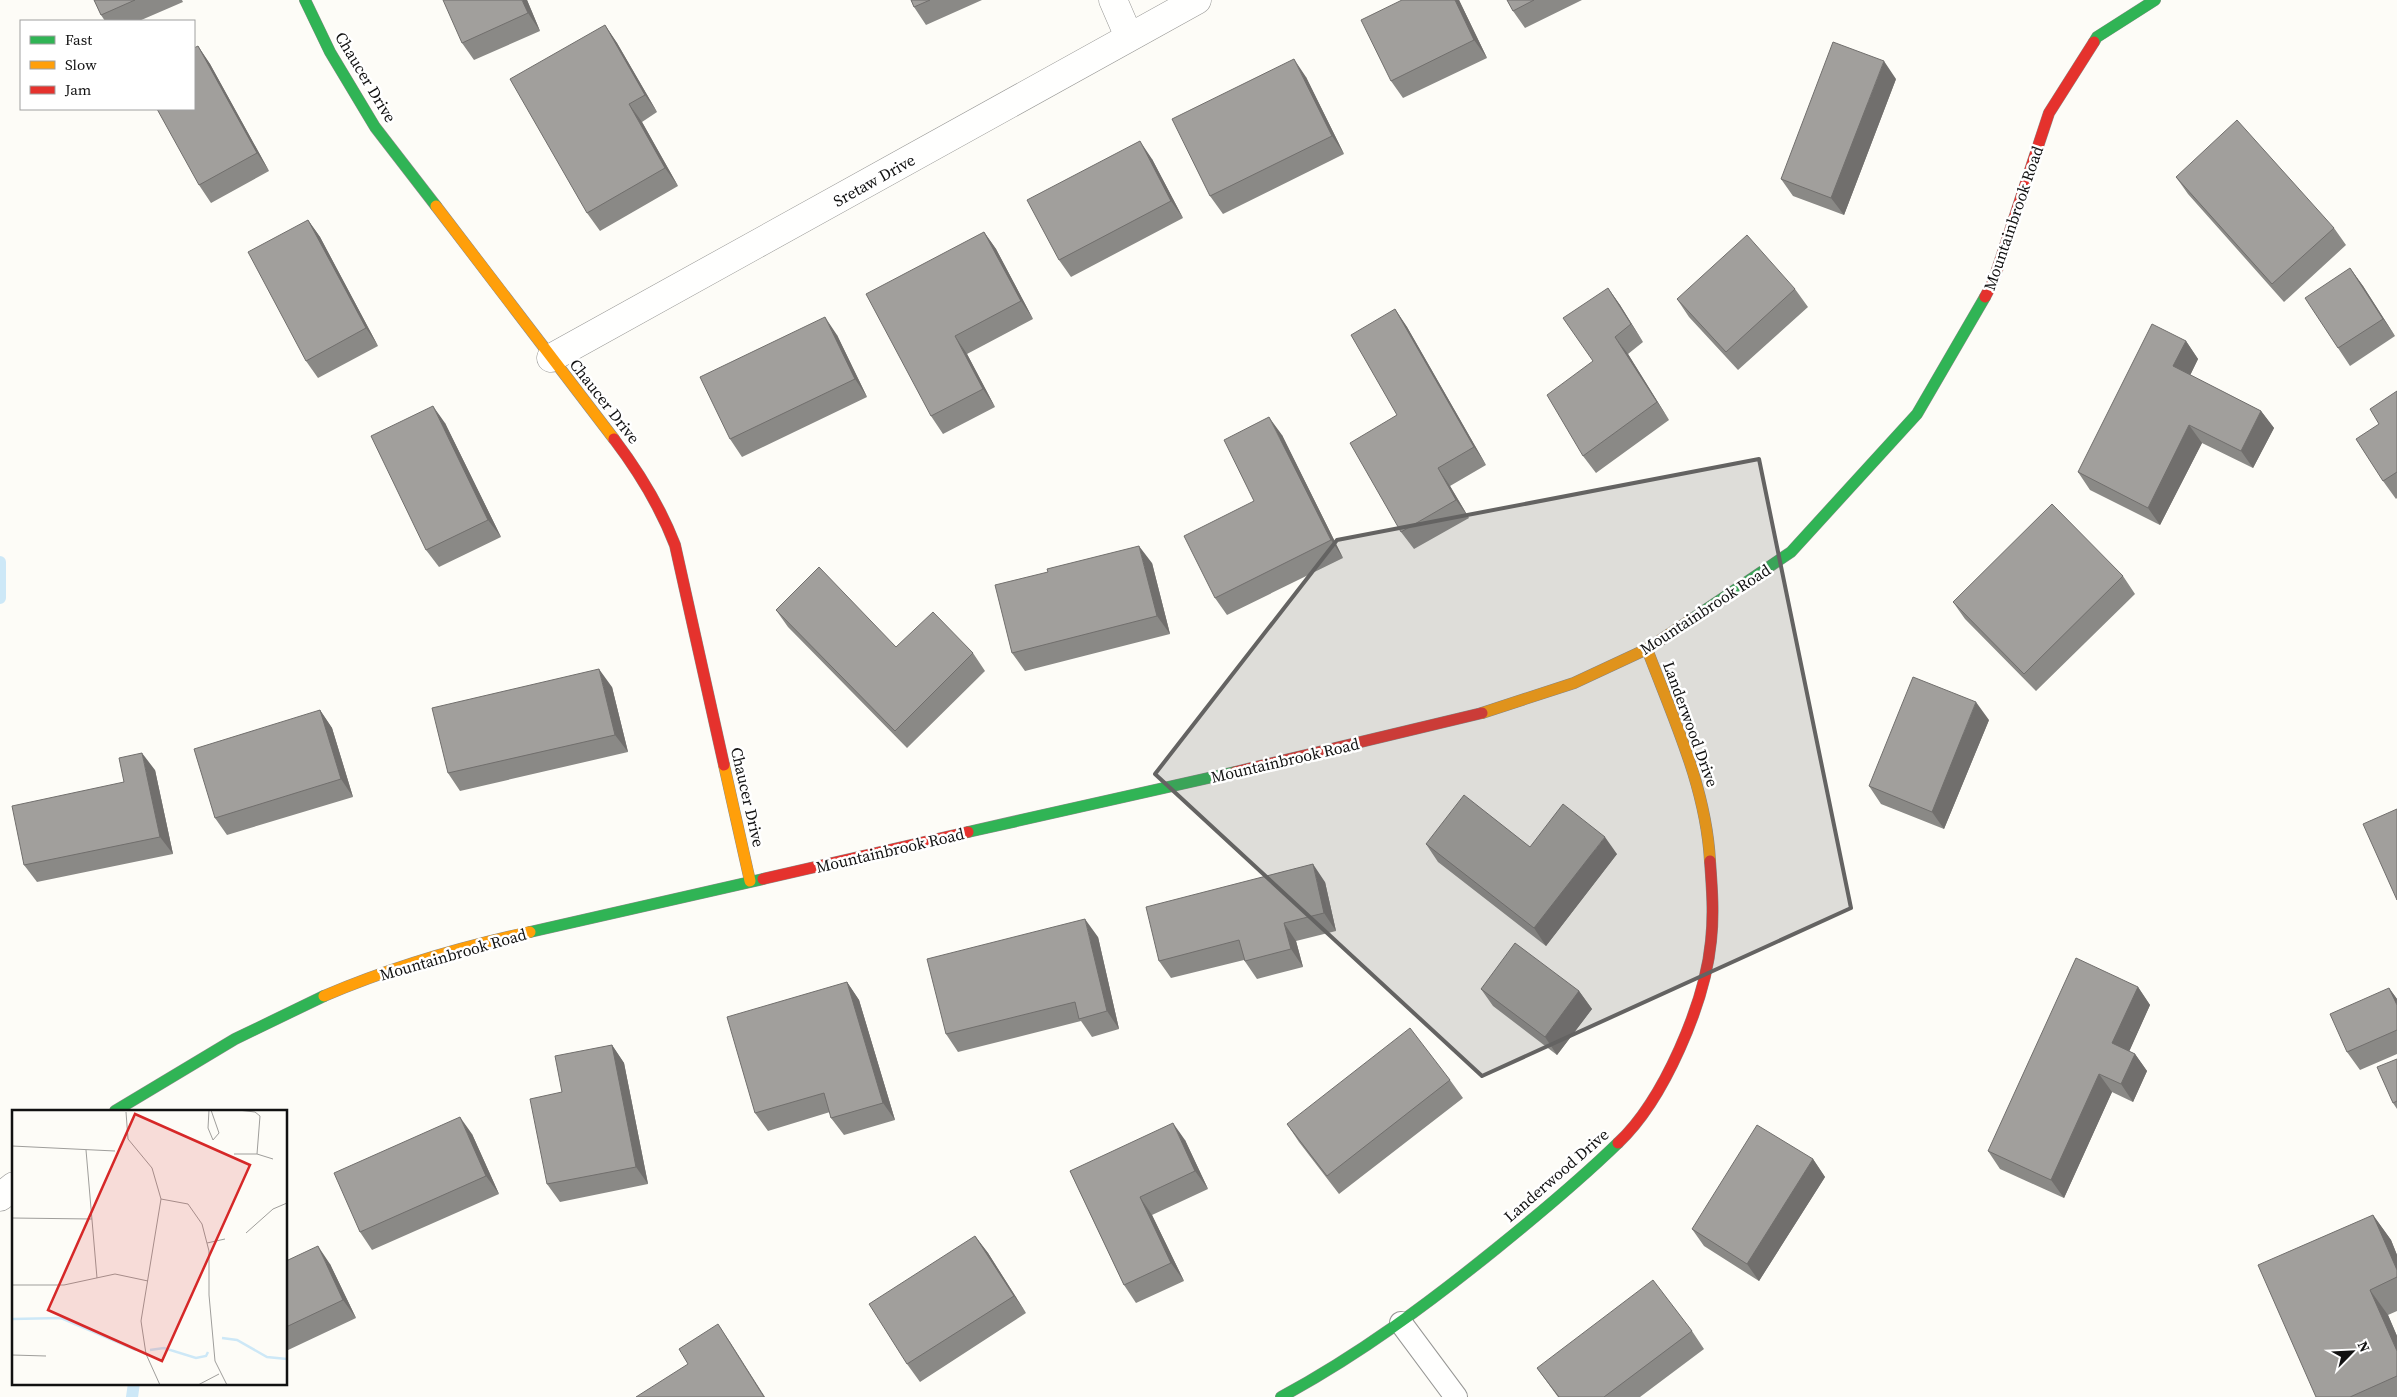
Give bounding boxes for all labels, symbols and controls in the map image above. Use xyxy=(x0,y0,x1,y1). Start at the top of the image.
legend xyxy=(20,20,195,110)
street label: Chaucer Drive xyxy=(330,28,402,126)
text: Fast xyxy=(65,29,92,50)
text: Slow xyxy=(65,54,97,75)
text: Jam xyxy=(64,79,92,100)
street label: Mountainbrook Road xyxy=(1978,143,2048,293)
street label: Sretaw Drive xyxy=(829,148,919,212)
street label: Chaucer Drive xyxy=(565,354,645,448)
street label: Mountainbrook Road xyxy=(1635,559,1775,659)
street label: Landerwood Drive xyxy=(1658,658,1724,790)
street label: Mountainbrook Road xyxy=(1209,732,1361,788)
street label: Chaucer Drive xyxy=(726,745,770,849)
street label: Mountainbrook Road xyxy=(814,822,966,878)
street label: Mountainbrook Road xyxy=(377,923,529,985)
inset map xyxy=(12,1110,288,1384)
street label: Landerwood Drive xyxy=(1499,1123,1613,1227)
north arrow xyxy=(2327,1327,2377,1377)
text: N xyxy=(2353,1338,2375,1355)

